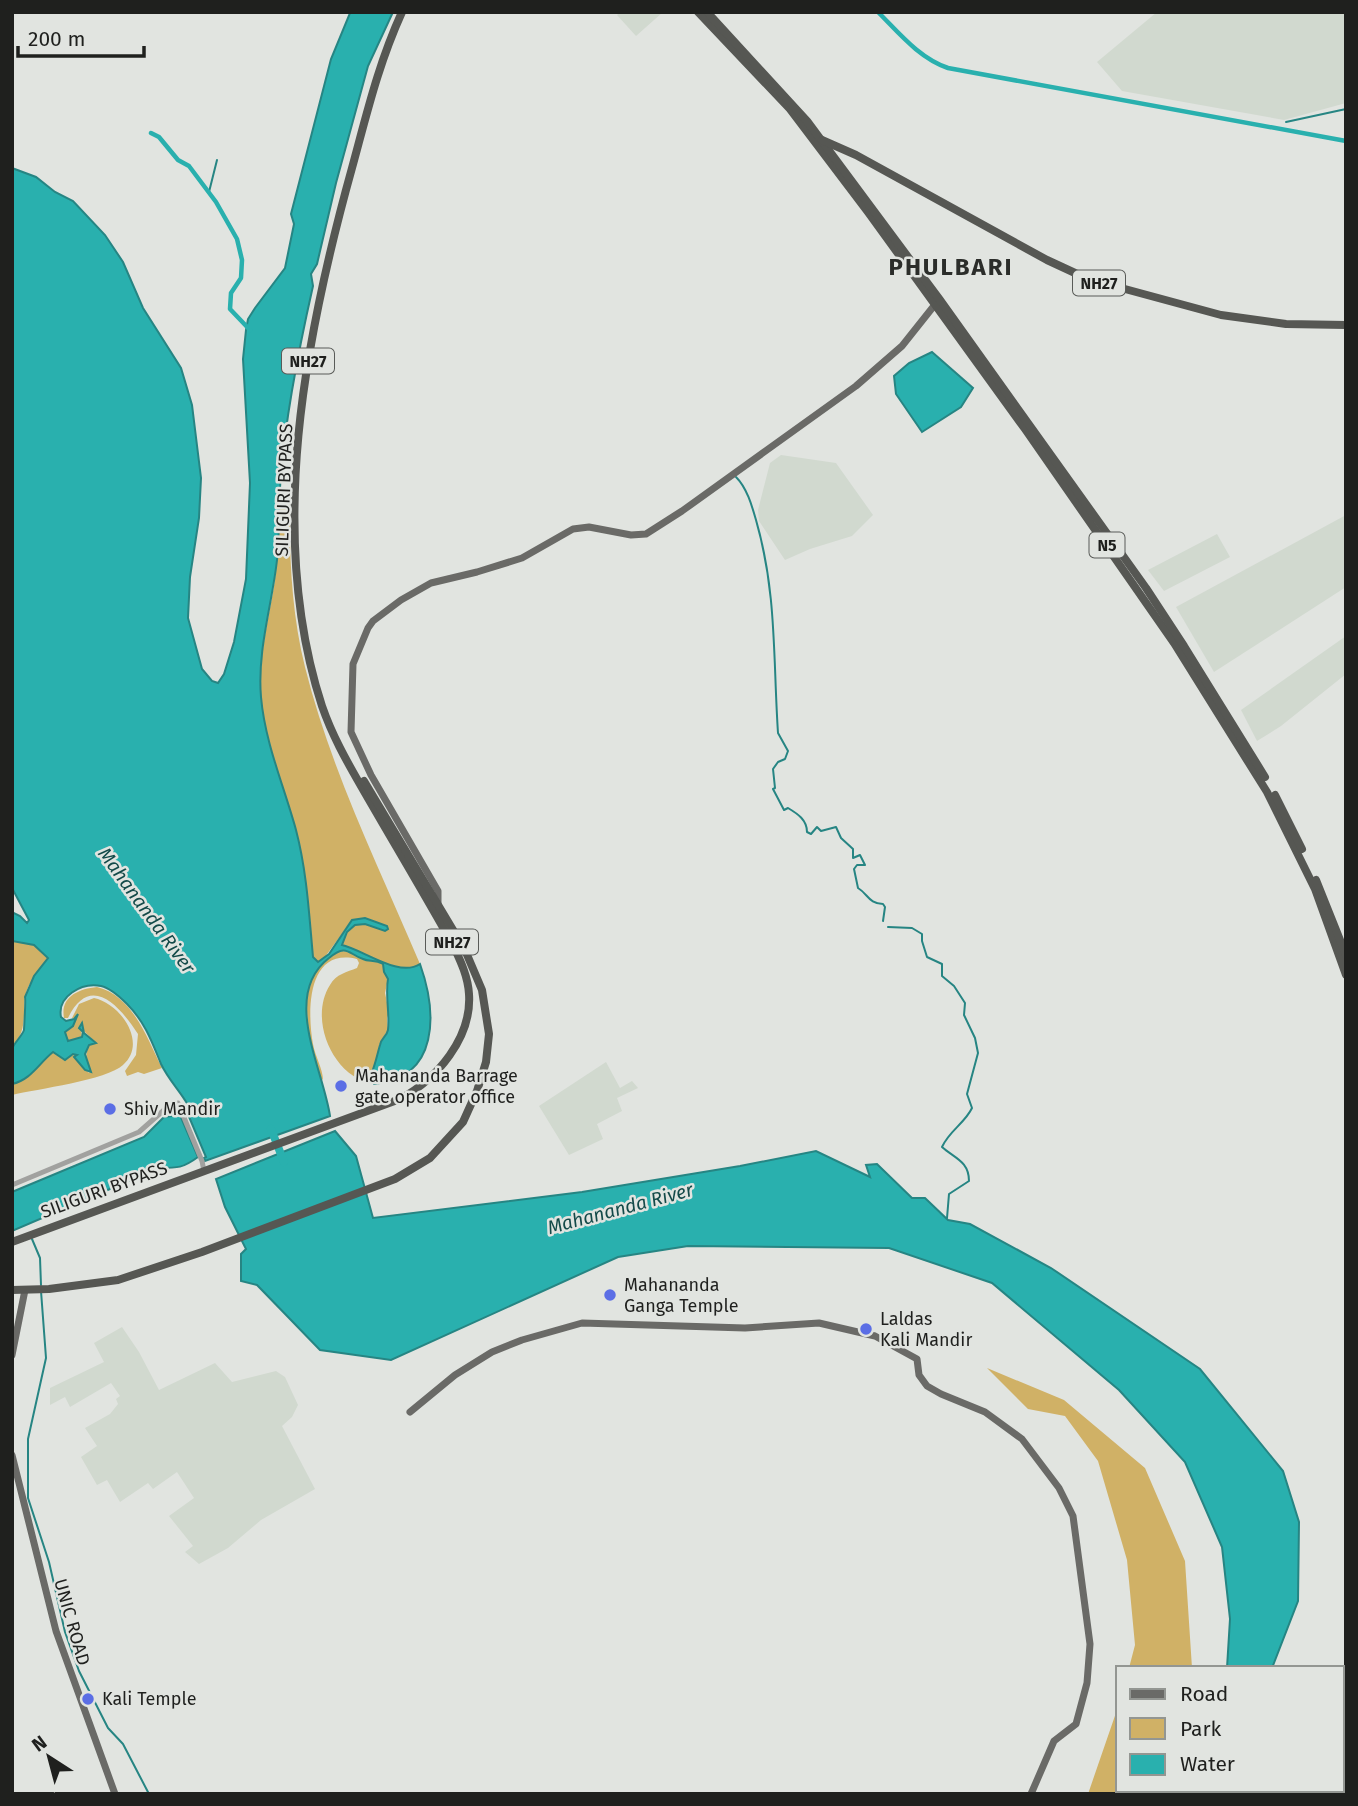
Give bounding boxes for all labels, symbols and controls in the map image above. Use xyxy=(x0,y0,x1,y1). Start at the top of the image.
scale bar xyxy=(18,14,144,58)
text: 200 m xyxy=(28,26,85,52)
district label: PHULBARI xyxy=(888,253,1014,281)
road number: NH27 xyxy=(1073,270,1125,296)
road number: NH27 xyxy=(282,348,334,374)
street label: SILIGURI BYPASS xyxy=(271,423,297,557)
road number: N5 xyxy=(1090,532,1124,558)
water label: Mahananda River xyxy=(93,843,200,978)
road number: NH27 xyxy=(426,930,478,954)
place label: Mahananda Barrage gate operator office xyxy=(355,1065,518,1108)
marker: Mahananda Barrage gate operator office xyxy=(333,1078,349,1094)
place label: Shiv Mandir xyxy=(124,1098,220,1120)
marker: Shiv Mandir xyxy=(102,1101,118,1117)
street label: SILIGURI BYPASS xyxy=(38,1157,170,1223)
water label: Mahananda River xyxy=(545,1178,696,1239)
place label: Mahananda Ganga Temple xyxy=(624,1274,739,1317)
marker: Mahananda Ganga Temple xyxy=(602,1287,618,1303)
place label: Laldas Kali Mandir xyxy=(880,1308,972,1351)
marker: Laldas Kali Mandir xyxy=(858,1321,874,1337)
street label: UNIC ROAD xyxy=(49,1576,95,1668)
legend xyxy=(1116,1666,1344,1792)
text: Road xyxy=(1180,1681,1228,1707)
place label: Kali Temple xyxy=(102,1688,196,1710)
marker: Kali Temple xyxy=(80,1691,96,1707)
text: Park xyxy=(1180,1716,1222,1742)
north arrow xyxy=(14,1722,84,1792)
text: N xyxy=(27,1731,51,1757)
text: Water xyxy=(1180,1751,1235,1777)

